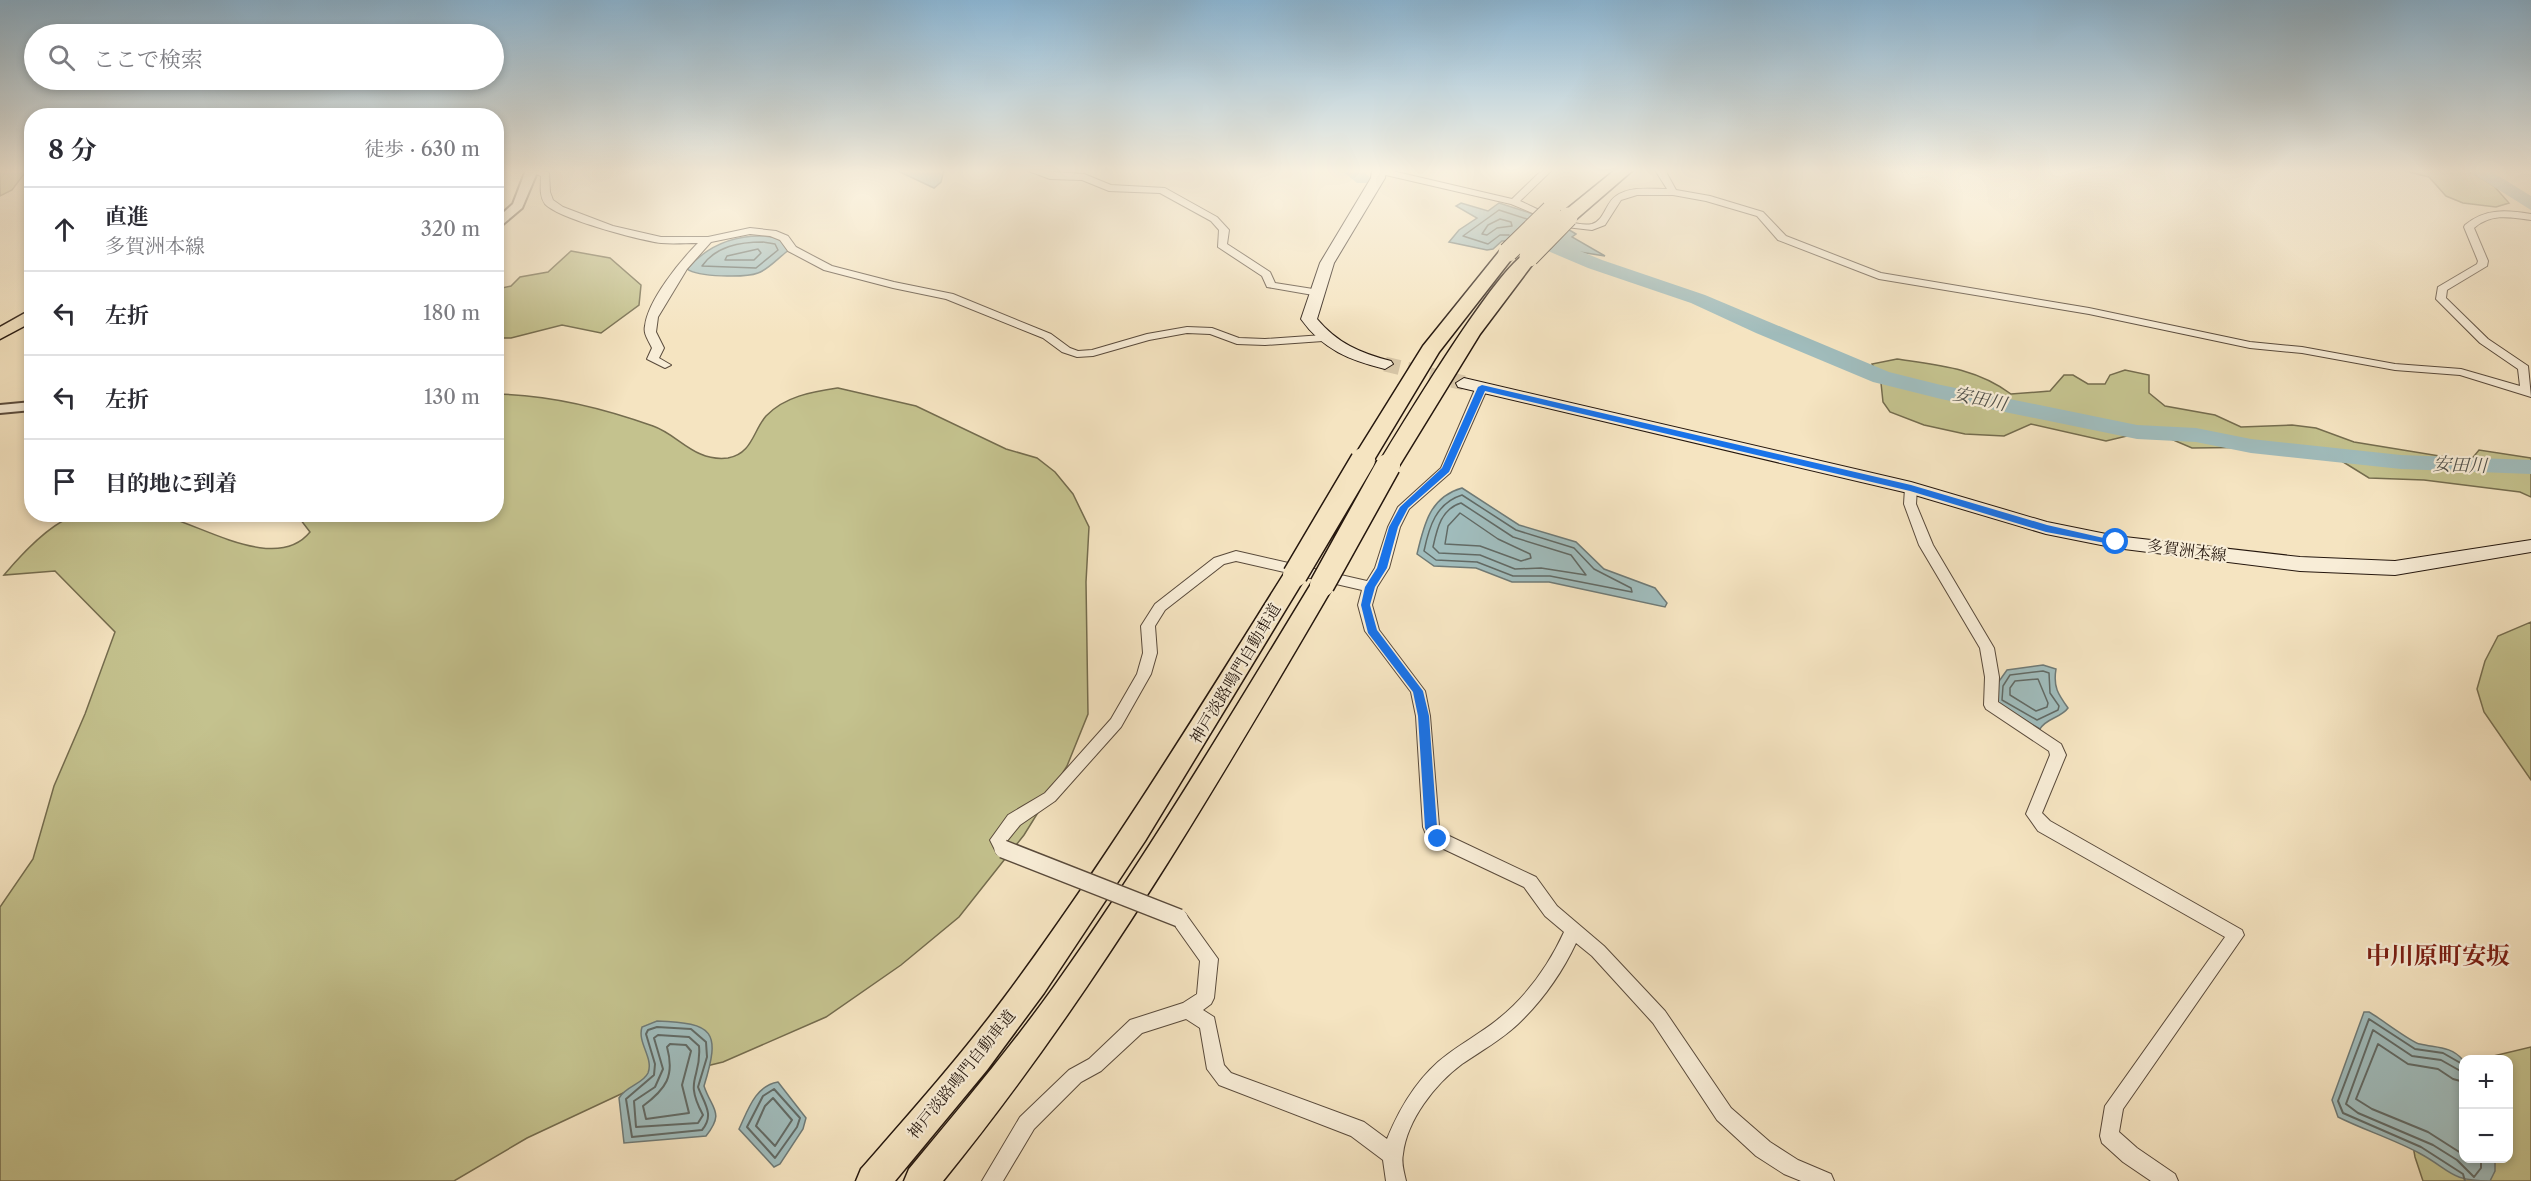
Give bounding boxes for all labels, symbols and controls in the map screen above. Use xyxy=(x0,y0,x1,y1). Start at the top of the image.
search box xyxy=(24,24,504,90)
icon: search xyxy=(45,41,78,74)
text: ここで検索 xyxy=(93,46,203,73)
text: 8 分 xyxy=(48,134,97,166)
text: 徒歩 · 630 m xyxy=(364,137,480,161)
text: 直進 xyxy=(105,203,149,230)
icon: ahead xyxy=(48,213,81,246)
text: 320 m xyxy=(421,217,480,241)
text: 多賀洲本線 xyxy=(105,234,205,258)
icon: left xyxy=(48,297,81,330)
text: 180 m xyxy=(423,301,480,325)
text: 左折 xyxy=(105,302,149,329)
icon: left xyxy=(48,381,81,414)
water label: 安田川 xyxy=(1951,383,2011,416)
text: 130 m xyxy=(424,385,480,409)
text: 左折 xyxy=(105,386,149,413)
water label: 安田川 xyxy=(2433,453,2489,477)
icon: arrive xyxy=(48,465,81,498)
text: 目的地に到着 xyxy=(105,470,237,497)
route start xyxy=(2102,528,2128,554)
street label: 多賀洲本線 xyxy=(2146,535,2228,565)
street label: 神戸淡路鳴門自動車道 xyxy=(1185,599,1285,747)
route end xyxy=(1424,825,1450,851)
district label: 中川原町安坂 xyxy=(2366,941,2510,970)
street label: 神戸淡路鳴門自動車道 xyxy=(903,1006,1019,1142)
map controls xyxy=(2459,1055,2513,1163)
button: + xyxy=(2459,1055,2513,1109)
button: − xyxy=(2459,1109,2513,1163)

